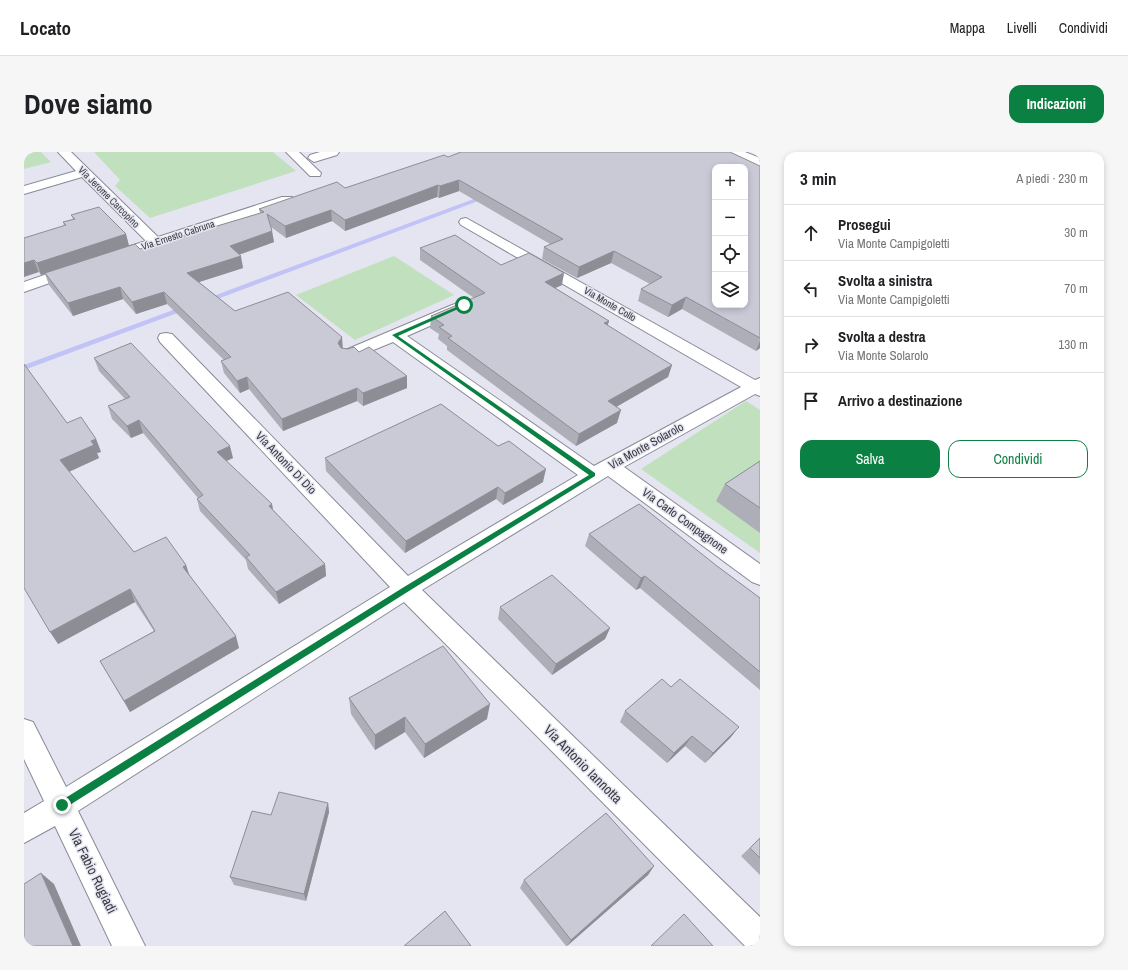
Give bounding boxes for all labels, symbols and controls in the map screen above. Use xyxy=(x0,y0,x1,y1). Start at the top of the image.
text: Locato xyxy=(20,15,71,41)
text: Mappa xyxy=(950,19,985,37)
text: Livelli xyxy=(1007,19,1037,37)
text: Condividi xyxy=(1059,19,1108,37)
text: Dove siamo xyxy=(24,85,153,123)
button: Indicazioni xyxy=(1009,85,1104,123)
street label: Via Jerome Carcopino xyxy=(75,163,143,231)
map controls xyxy=(712,164,748,308)
button: + xyxy=(712,164,748,200)
text: 3 min xyxy=(800,167,836,190)
text: A piedi · 230 m xyxy=(1016,170,1088,187)
button: − xyxy=(712,200,748,236)
text: Prosegui xyxy=(838,214,891,235)
street label: Via Ernesto Cabruna xyxy=(140,217,217,253)
icon: ahead xyxy=(800,222,822,244)
text: 30 m xyxy=(1064,224,1088,241)
text: Via Monte Campigoletti xyxy=(838,235,950,252)
button: locate xyxy=(712,236,748,272)
text: Svolta a sinistra xyxy=(838,270,932,291)
button: layers xyxy=(712,272,748,308)
icon: left xyxy=(800,278,822,300)
text: 70 m xyxy=(1064,280,1088,297)
street label: Via Monte Collo xyxy=(582,284,639,324)
text: Via Monte Campigoletti xyxy=(838,291,950,308)
route start xyxy=(455,296,473,314)
text: Svolta a destra xyxy=(838,326,926,347)
icon: right xyxy=(800,334,822,356)
text: 130 m xyxy=(1058,336,1088,353)
text: Via Monte Solarolo xyxy=(838,347,928,364)
icon: arrive xyxy=(800,390,822,412)
text: Arrivo a destinazione xyxy=(838,390,962,411)
street label: Via Monte Solarolo xyxy=(606,419,686,473)
street label: Via Antonio Di Dio xyxy=(252,428,320,498)
button: Salva xyxy=(800,440,940,478)
button: Condividi xyxy=(948,440,1088,478)
street label: Via Carlo Compagnone xyxy=(639,484,731,558)
street label: Via Antonio Iannotta xyxy=(540,721,627,808)
route end xyxy=(53,796,71,814)
street label: Via Fabio Rugiadi xyxy=(65,826,121,916)

